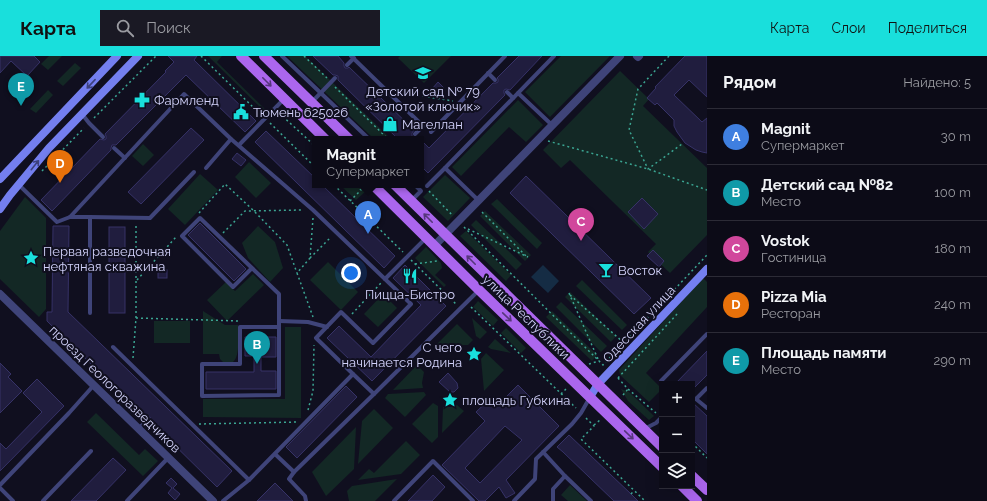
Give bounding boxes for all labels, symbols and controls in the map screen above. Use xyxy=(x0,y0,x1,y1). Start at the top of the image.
search box xyxy=(100,10,380,46)
text: Карта xyxy=(20,17,76,39)
icon: search xyxy=(114,17,136,39)
text: Поиск xyxy=(146,19,191,37)
text: Карта xyxy=(770,20,809,36)
text: Слои xyxy=(831,20,866,36)
text: Поделиться xyxy=(888,20,967,36)
school or university icon: Детский сад № 79 «Золотой ключик» xyxy=(414,64,432,82)
text: Рядом xyxy=(723,72,776,92)
pin: E xyxy=(8,73,34,106)
text: Найдено: 5 xyxy=(903,75,971,90)
one-way arrow xyxy=(262,77,272,87)
one-way arrow xyxy=(86,79,95,90)
place label: Детский сад № 79 «Золотой ключик» xyxy=(365,84,481,114)
pharmacy icon: Фармленд xyxy=(133,91,151,109)
place label: Фармленд xyxy=(154,93,219,108)
public building icon: Тюмень 625026 xyxy=(232,103,250,121)
place label: Тюмень 625026 xyxy=(253,105,348,120)
shop icon: Магеллан xyxy=(381,115,399,133)
place label: Магеллан xyxy=(402,117,463,132)
text: Magnit xyxy=(761,120,811,138)
text: A xyxy=(732,129,740,144)
text: 30 m xyxy=(941,129,971,144)
popup xyxy=(312,136,424,188)
text: Супермаркет xyxy=(761,138,844,153)
text: Magnit xyxy=(326,146,376,164)
pin: D xyxy=(47,150,73,183)
one-way arrow xyxy=(31,160,40,171)
text: Супермаркет xyxy=(326,164,410,179)
text: Детский сад №82 xyxy=(761,176,893,194)
text: B xyxy=(732,185,740,200)
text: 100 m xyxy=(934,185,971,200)
text: Место xyxy=(761,194,801,209)
pin: A xyxy=(355,201,381,234)
pin: C xyxy=(568,208,594,241)
one-way arrow xyxy=(423,213,433,223)
text: Vostok xyxy=(761,232,810,250)
text: C xyxy=(732,241,740,256)
text: 180 m xyxy=(935,241,971,256)
place label: Первая разведочная нефтяная скважина xyxy=(43,244,171,274)
place icon: Первая разведочная нефтяная скважина xyxy=(22,249,40,267)
text: Гостиница xyxy=(761,250,826,265)
one-way arrow xyxy=(466,255,476,265)
bar icon: Восток xyxy=(597,261,615,279)
your location xyxy=(341,263,361,283)
place label: Восток xyxy=(618,263,662,278)
restaurant icon: Пицца-Бистро xyxy=(401,267,419,285)
street label: улица Республики xyxy=(479,272,573,362)
street label: Одесская улица xyxy=(600,283,678,365)
place label: Пицца-Бистро xyxy=(365,287,455,302)
text: Pizza Mia xyxy=(761,288,827,306)
text: D xyxy=(731,297,741,312)
text: 240 m xyxy=(934,297,971,312)
text: Ресторан xyxy=(761,306,820,321)
one-way arrow xyxy=(502,312,512,322)
street label: проезд Геологоразведчиков xyxy=(46,322,184,456)
pin: B xyxy=(244,331,270,364)
place label: С чего начинается Родина xyxy=(342,340,462,370)
text: Площадь памяти xyxy=(761,344,887,362)
place icon: С чего начинается Родина xyxy=(465,345,483,363)
text: E xyxy=(732,353,740,368)
text: 290 m xyxy=(933,353,971,368)
text: Место xyxy=(761,362,801,377)
map controls xyxy=(659,381,695,489)
button: + xyxy=(659,381,695,417)
place icon: площадь Губкина xyxy=(441,391,459,409)
place label: площадь Губкина xyxy=(462,393,570,408)
button: − xyxy=(659,417,695,453)
one-way arrow xyxy=(624,430,634,440)
button: layers xyxy=(659,453,695,489)

